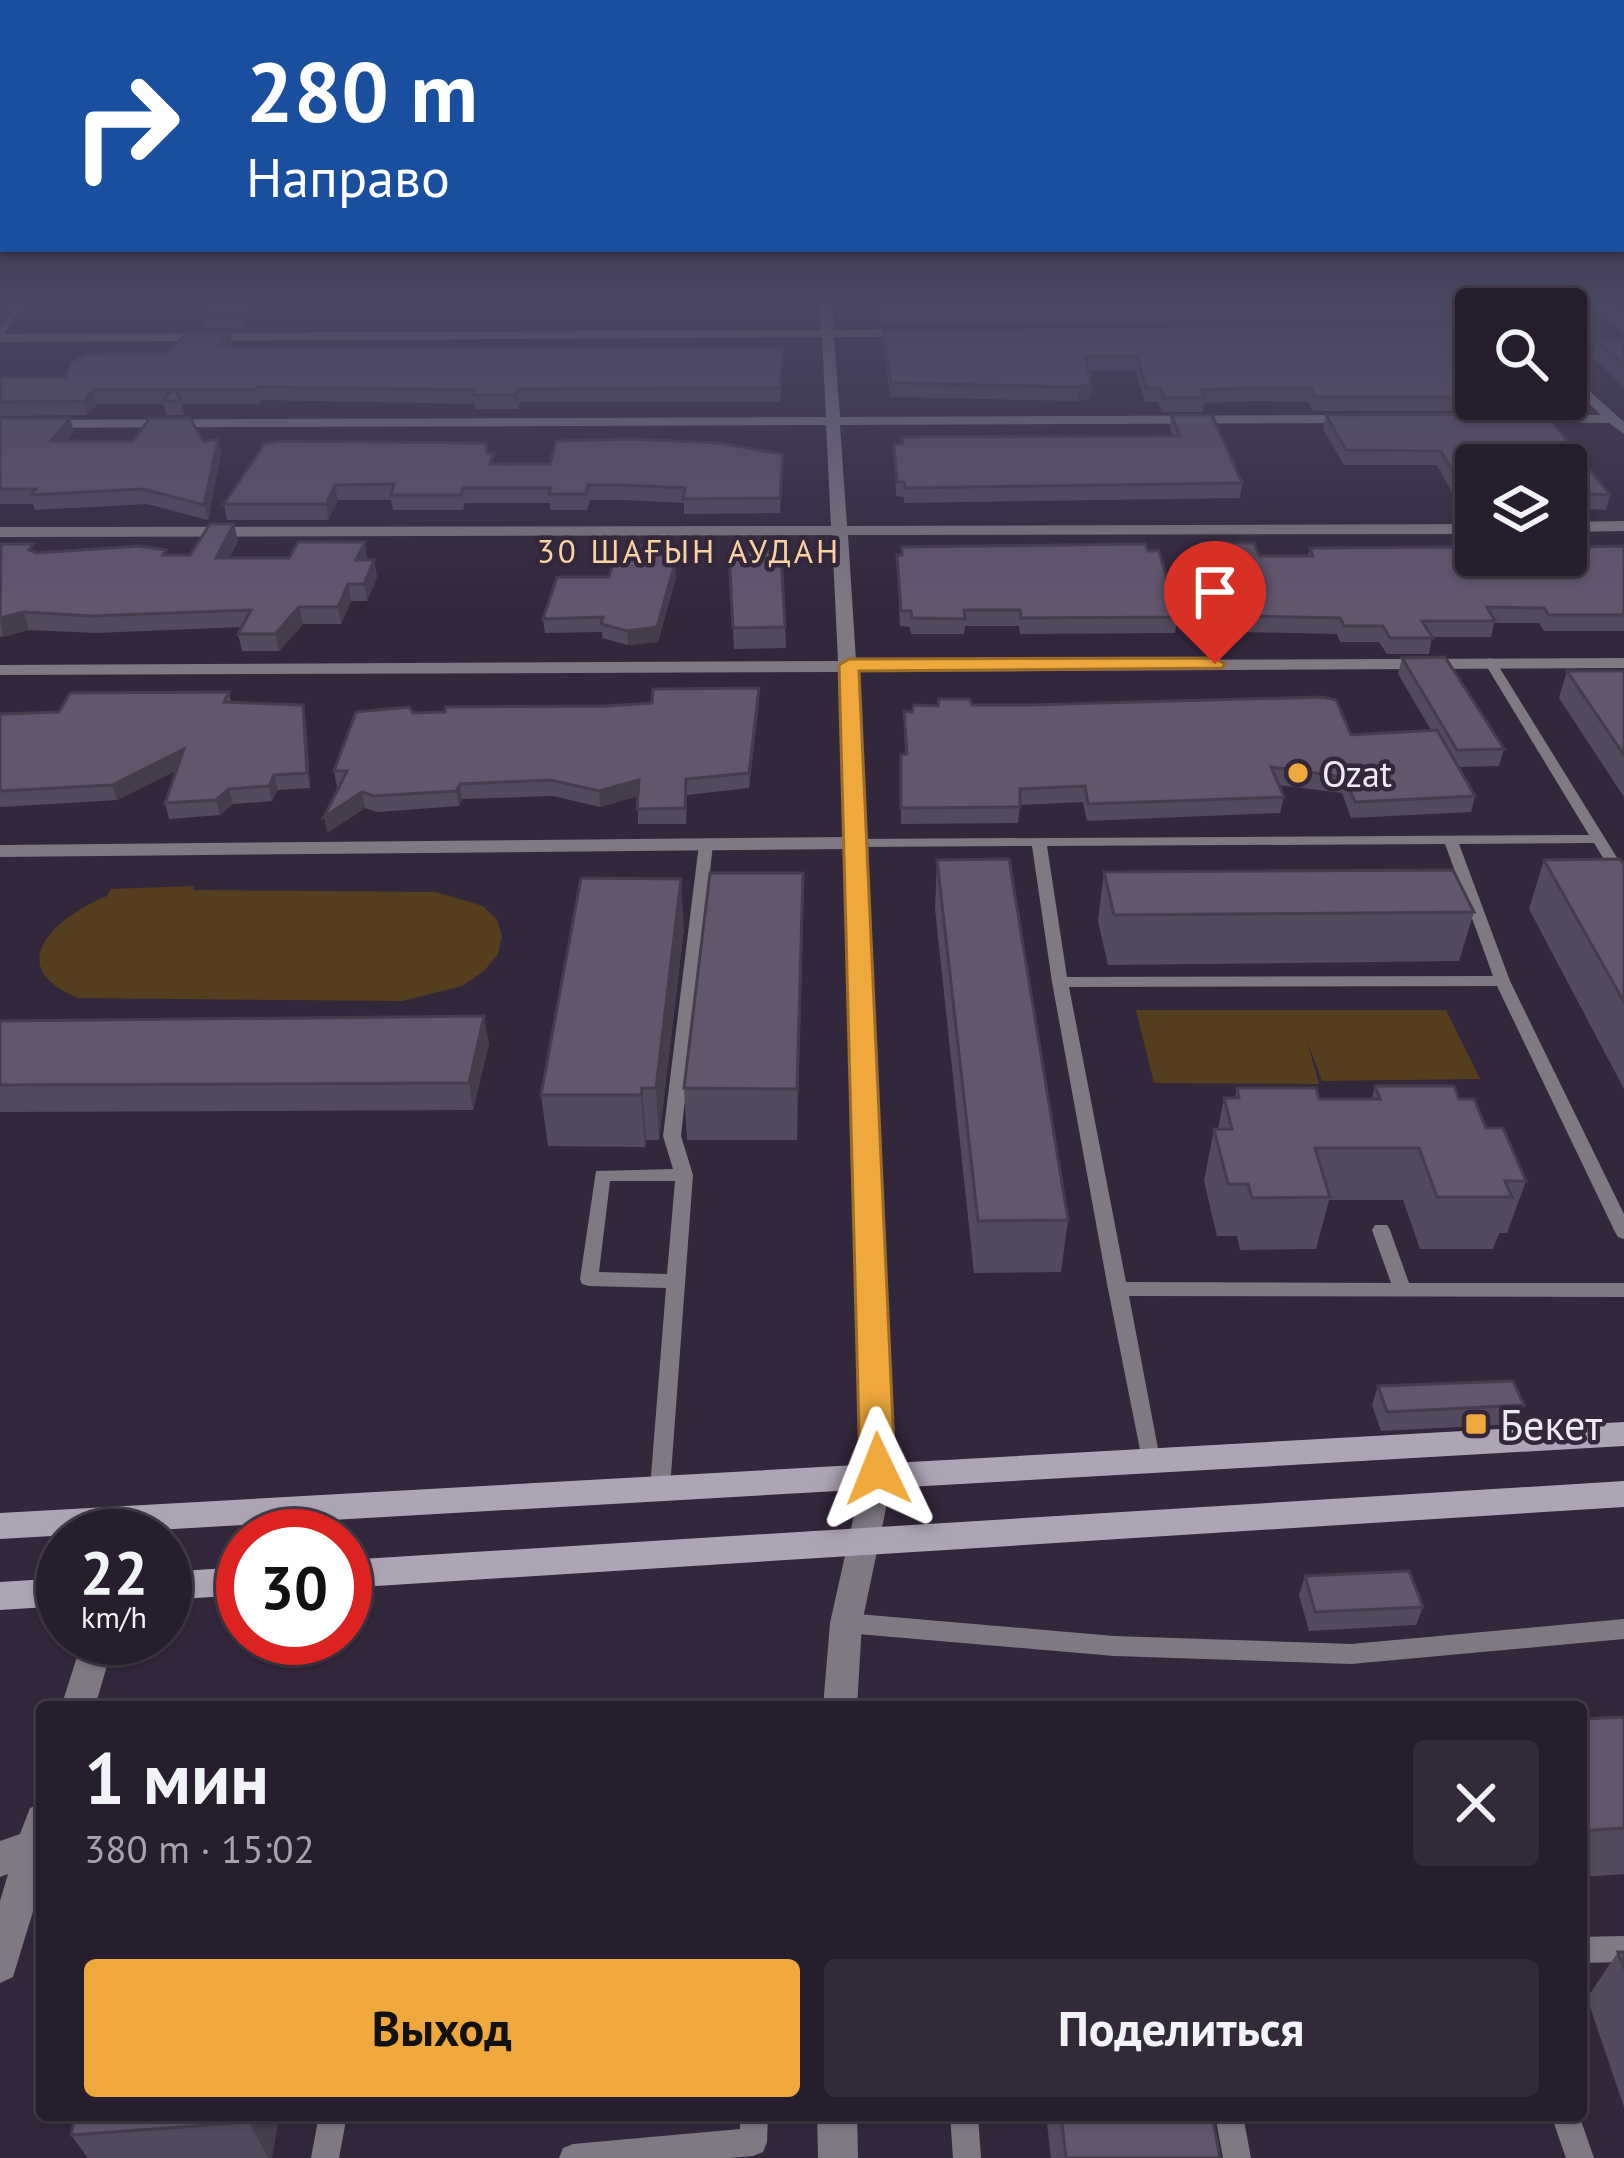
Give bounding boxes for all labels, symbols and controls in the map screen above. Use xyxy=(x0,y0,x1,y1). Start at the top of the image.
text: 280 m xyxy=(246,36,478,145)
icon: right xyxy=(48,48,204,204)
text: Направо xyxy=(246,142,450,212)
map controls xyxy=(1455,288,1587,576)
button: search xyxy=(1455,288,1587,420)
button: layers xyxy=(1455,444,1587,576)
district label: 30 ШАҒЫН АУДАН xyxy=(537,529,841,572)
pin xyxy=(1164,541,1266,664)
icon: arrive xyxy=(1182,559,1248,625)
place label: Ozat xyxy=(1322,750,1392,797)
marker: Ozat xyxy=(1285,760,1311,786)
place label: Бекет xyxy=(1500,1397,1602,1452)
position arrow xyxy=(815,1406,941,1532)
marker: Бекет xyxy=(1463,1411,1489,1437)
speed limit sign: 30 xyxy=(216,1509,372,1665)
text: 22 xyxy=(80,1533,148,1611)
text: km/h xyxy=(81,1597,147,1636)
text: 1 мин xyxy=(84,1731,269,1824)
button: close xyxy=(1413,1740,1539,1866)
text: 380 m · 15:02 xyxy=(84,1823,315,1874)
button: Выход xyxy=(84,1959,800,2097)
button: Поделиться xyxy=(824,1959,1539,2097)

